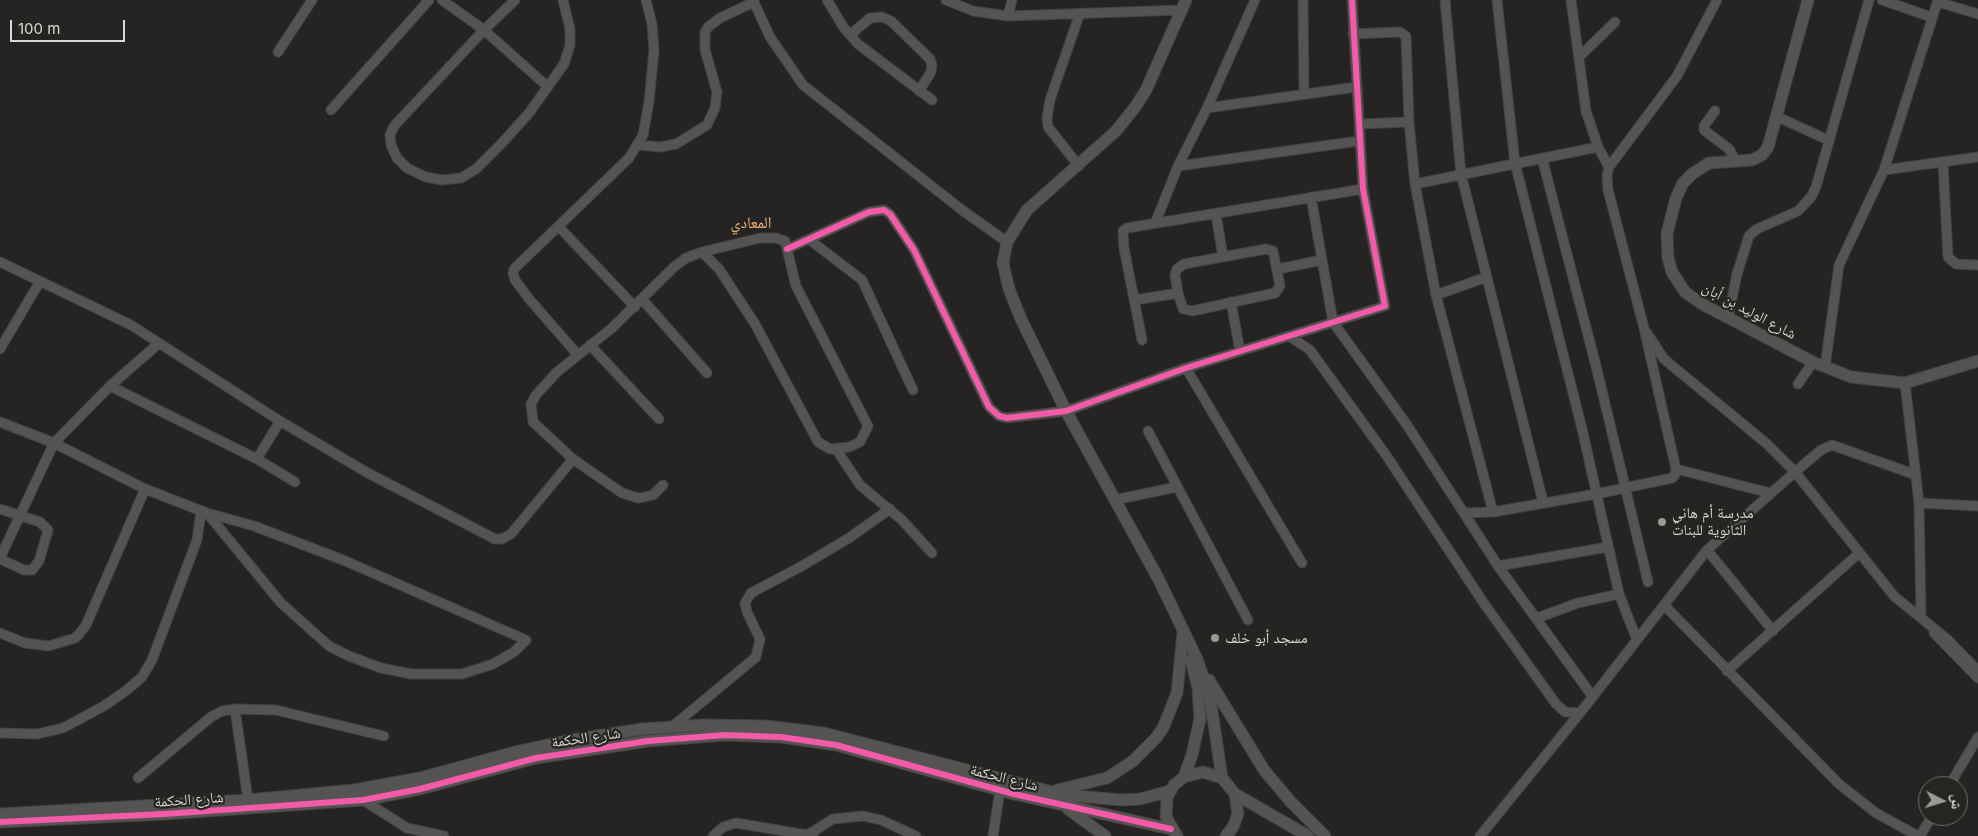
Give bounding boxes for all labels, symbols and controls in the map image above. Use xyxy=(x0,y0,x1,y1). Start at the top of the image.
scale bar xyxy=(12,10,128,42)
text: 100 m xyxy=(18,19,60,38)
district label: المعادي xyxy=(731,213,771,233)
street label: شارع الوليد بن أبان xyxy=(1699,279,1799,343)
place label: مدرسة أم هاني الثانوية للبنات xyxy=(1672,504,1754,539)
marker: مدرسة أم هاني الثانوية للبنات xyxy=(1656,516,1668,528)
place label: مسجد أبو خلف xyxy=(1225,629,1308,647)
marker: مسجد أبو خلف xyxy=(1209,632,1221,644)
street label: شارع الحكمة xyxy=(550,724,622,752)
street label: شارع الحكمة xyxy=(968,761,1040,795)
north arrow xyxy=(1918,776,1968,826)
street label: شارع الحكمة xyxy=(154,789,224,811)
text: ش xyxy=(1948,794,1967,810)

